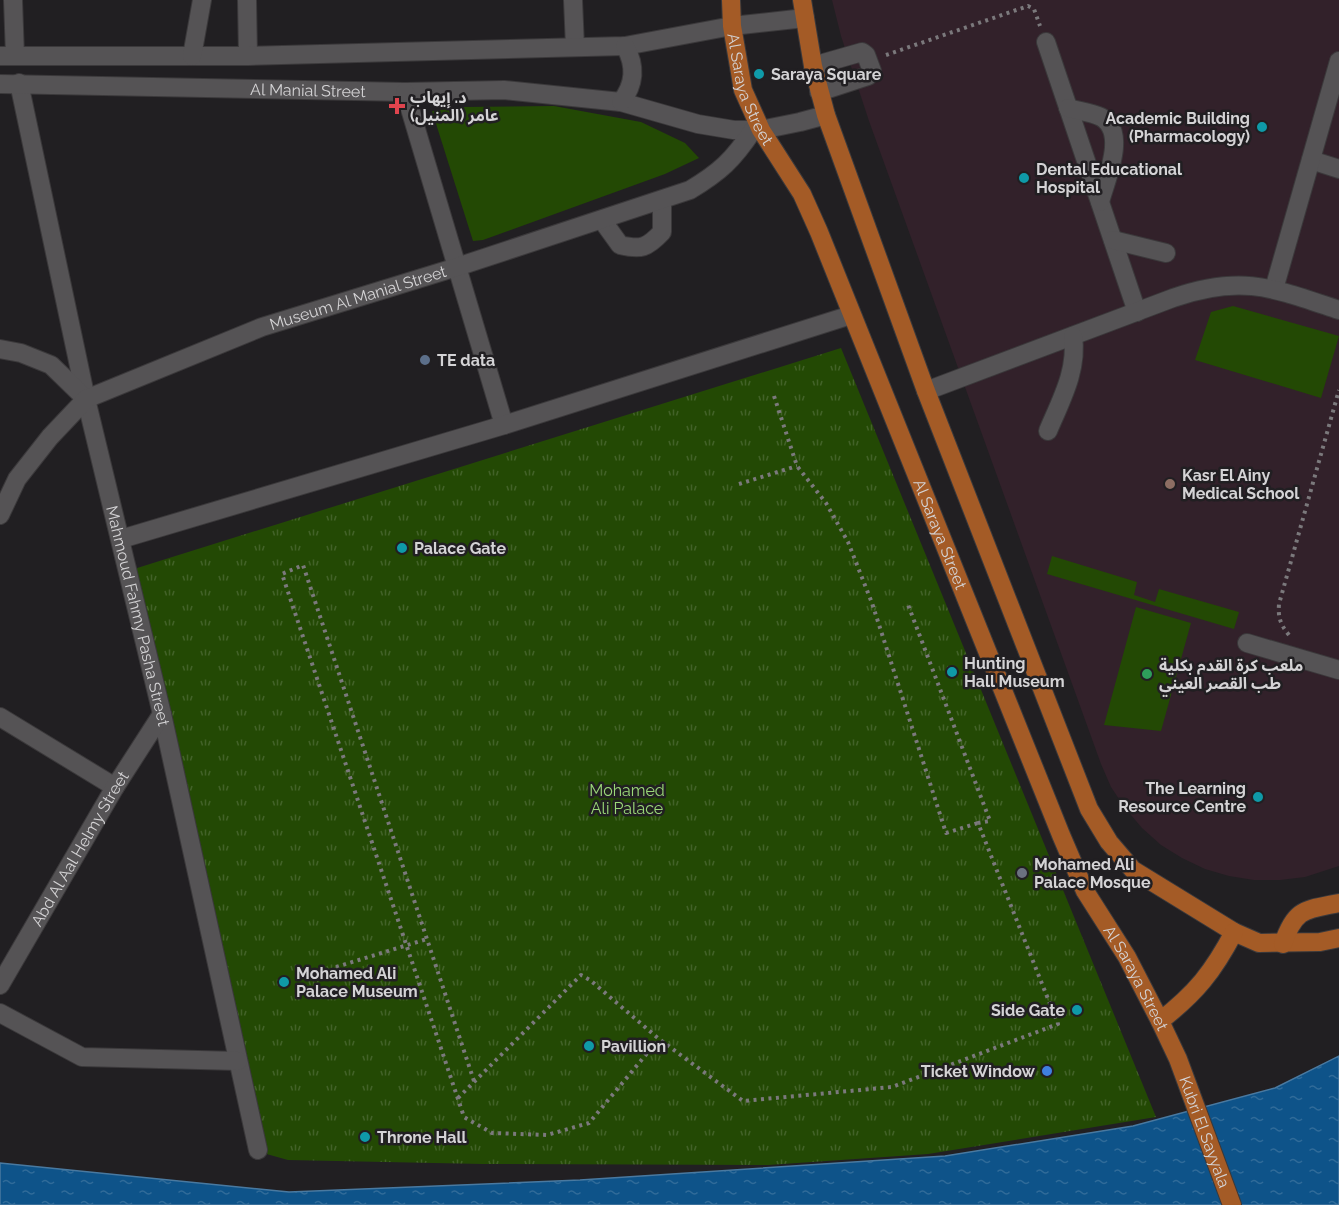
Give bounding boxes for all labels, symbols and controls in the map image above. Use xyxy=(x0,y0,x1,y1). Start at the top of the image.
street label: Al Saraya Street xyxy=(723,32,777,149)
place label: Saraya Square xyxy=(771,65,882,84)
marker: Saraya Square xyxy=(752,67,766,81)
street label: Al Manial Street xyxy=(250,80,366,101)
place label: د. إيهاب عامر (المنيل) xyxy=(410,88,499,125)
marker: د. إيهاب عامر (المنيل) xyxy=(388,97,406,115)
place label: Academic Building (Pharmacology) xyxy=(1105,109,1250,146)
marker: Academic Building (Pharmacology) xyxy=(1255,120,1269,134)
place label: Dental Educational Hospital xyxy=(1036,160,1183,197)
marker: Dental Educational Hospital xyxy=(1017,171,1031,185)
street label: Museum Al Manial Street xyxy=(267,262,449,334)
place label: TE data xyxy=(437,351,495,370)
marker: TE data xyxy=(418,353,432,367)
place label: Kasr El Ainy Medical School xyxy=(1182,466,1300,503)
street label: Al Saraya Street xyxy=(909,476,971,593)
marker: Kasr El Ainy Medical School xyxy=(1163,477,1177,491)
street label: Mahmoud Fahmy Pasha Street xyxy=(102,504,174,728)
place label: Palace Gate xyxy=(414,539,506,558)
marker: Palace Gate xyxy=(395,541,409,555)
place label: Hunting Hall Museum xyxy=(964,654,1065,691)
place label: ملعب كرة القدم بكلية طب القصر العيني xyxy=(1159,656,1303,697)
marker: Hunting Hall Museum xyxy=(945,665,959,679)
marker: ملعب كرة القدم بكلية طب القصر العيني xyxy=(1140,667,1154,681)
street label: Abd Al Aal Helmy Street xyxy=(27,767,133,930)
place label: The Learning Resource Centre xyxy=(1118,779,1246,816)
park label: Mohamed Ali Palace xyxy=(589,781,665,818)
marker: The Learning Resource Centre xyxy=(1251,790,1265,804)
place label: Mohamed Ali Palace Mosque xyxy=(1034,855,1151,892)
marker: Mohamed Ali Palace Mosque xyxy=(1015,866,1029,880)
street label: Al Saraya Street xyxy=(1099,922,1172,1034)
place label: Mohamed Ali Palace Museum xyxy=(296,964,418,1001)
marker: Mohamed Ali Palace Museum xyxy=(277,975,291,989)
place label: Side Gate xyxy=(991,1001,1065,1020)
marker: Side Gate xyxy=(1070,1003,1084,1017)
place label: Pavillion xyxy=(601,1037,666,1056)
marker: Pavillion xyxy=(582,1039,596,1053)
place label: Ticket Window xyxy=(921,1062,1036,1081)
marker: Ticket Window xyxy=(1040,1064,1054,1078)
street label: Kubri El Sayyala xyxy=(1175,1074,1234,1190)
place label: Throne Hall xyxy=(377,1128,468,1147)
marker: Throne Hall xyxy=(358,1130,372,1144)

